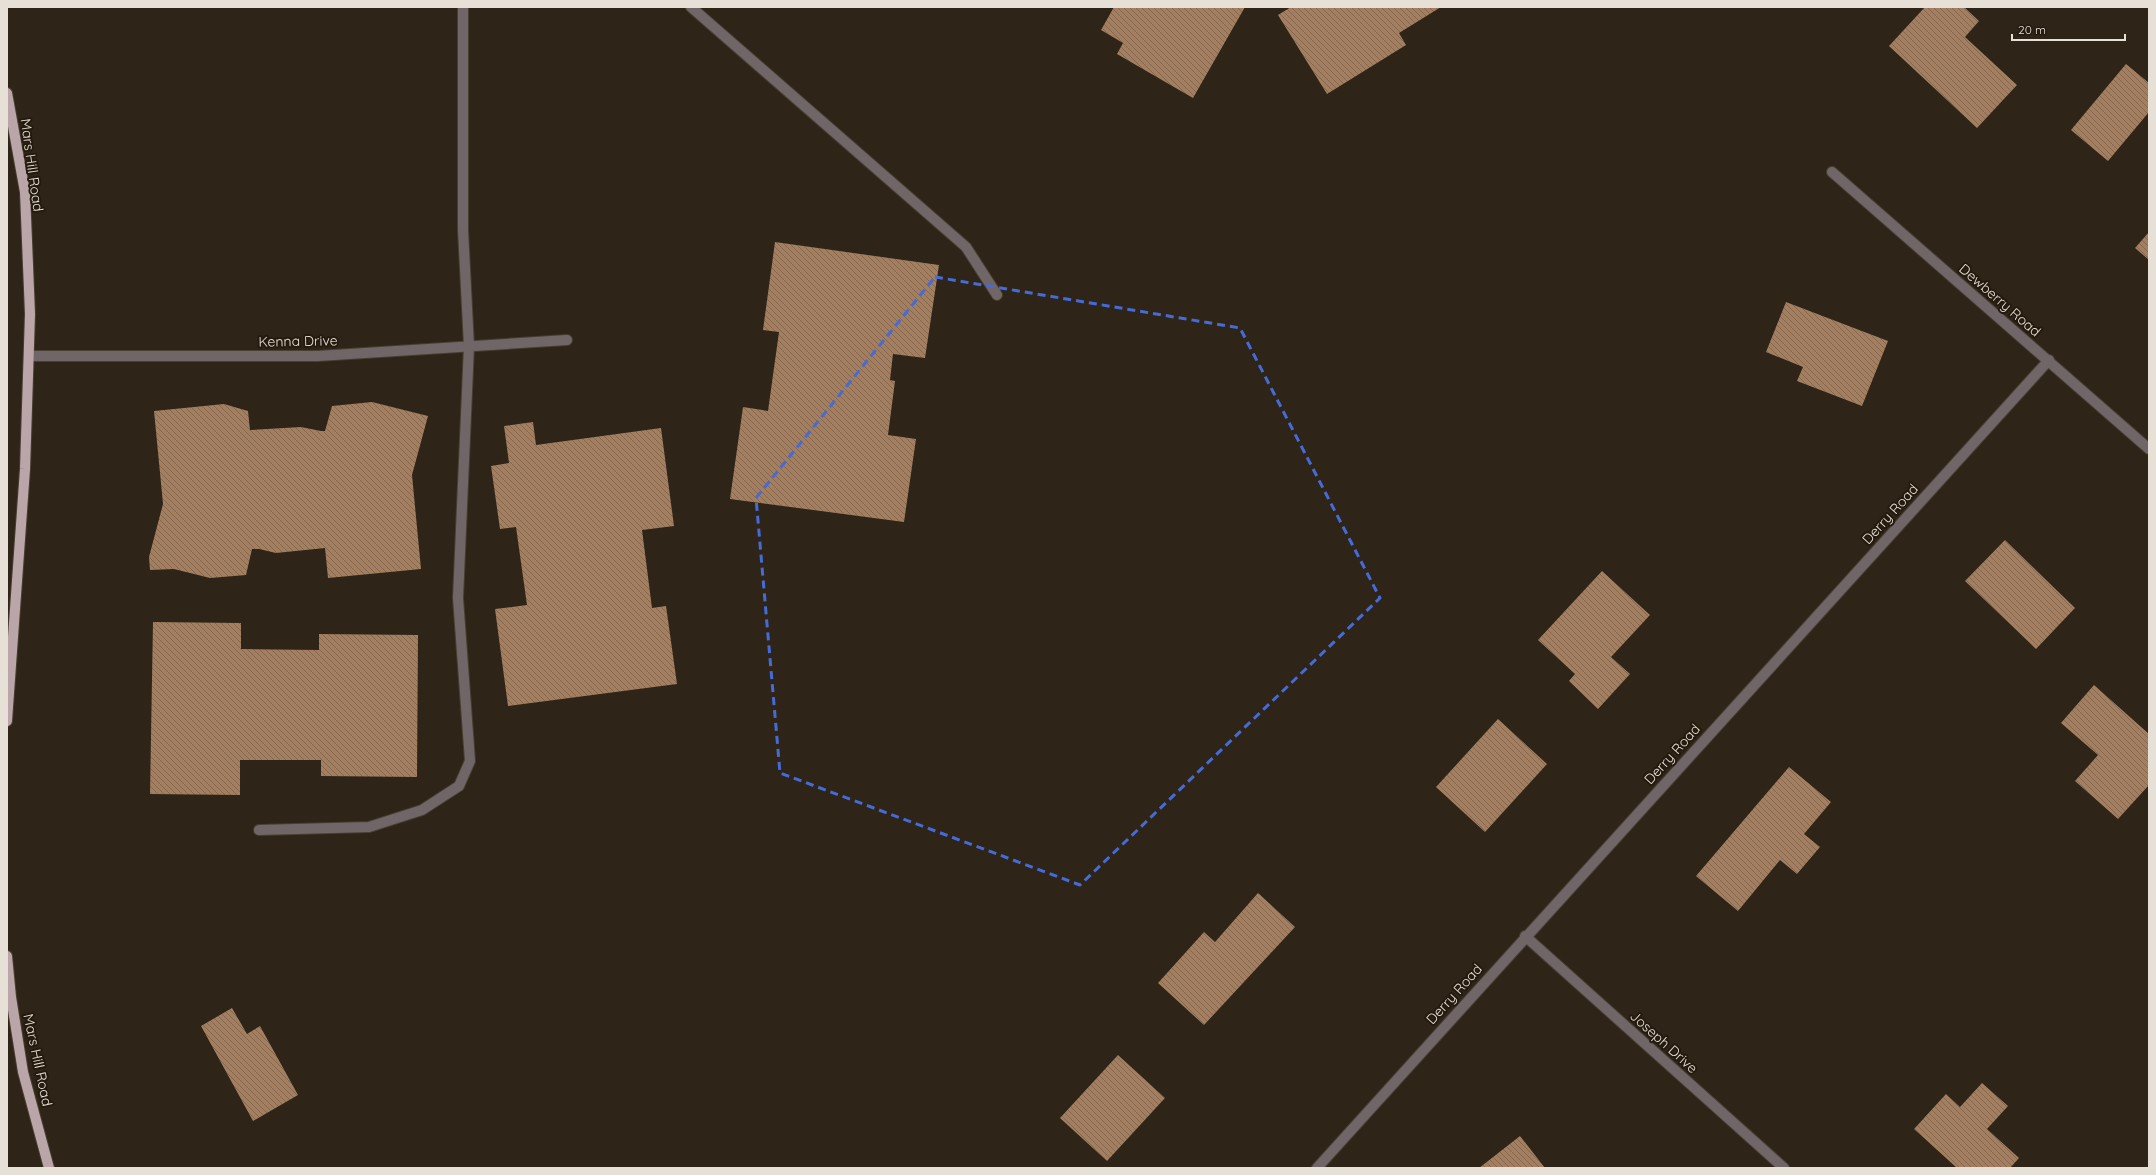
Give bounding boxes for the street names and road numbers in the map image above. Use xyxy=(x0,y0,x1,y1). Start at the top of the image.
street label: Mars Hill Road xyxy=(17,117,47,213)
street label: Dewberry Road xyxy=(1955,260,2045,340)
street label: Kenna Drive xyxy=(258,331,338,351)
street label: Derry Road xyxy=(1858,480,1922,548)
street label: Derry Road xyxy=(1640,720,1704,788)
street label: Derry Road xyxy=(1422,960,1486,1028)
street label: Joseph Drive xyxy=(1626,1007,1702,1077)
street label: Mars Hill Road xyxy=(19,1012,57,1108)

